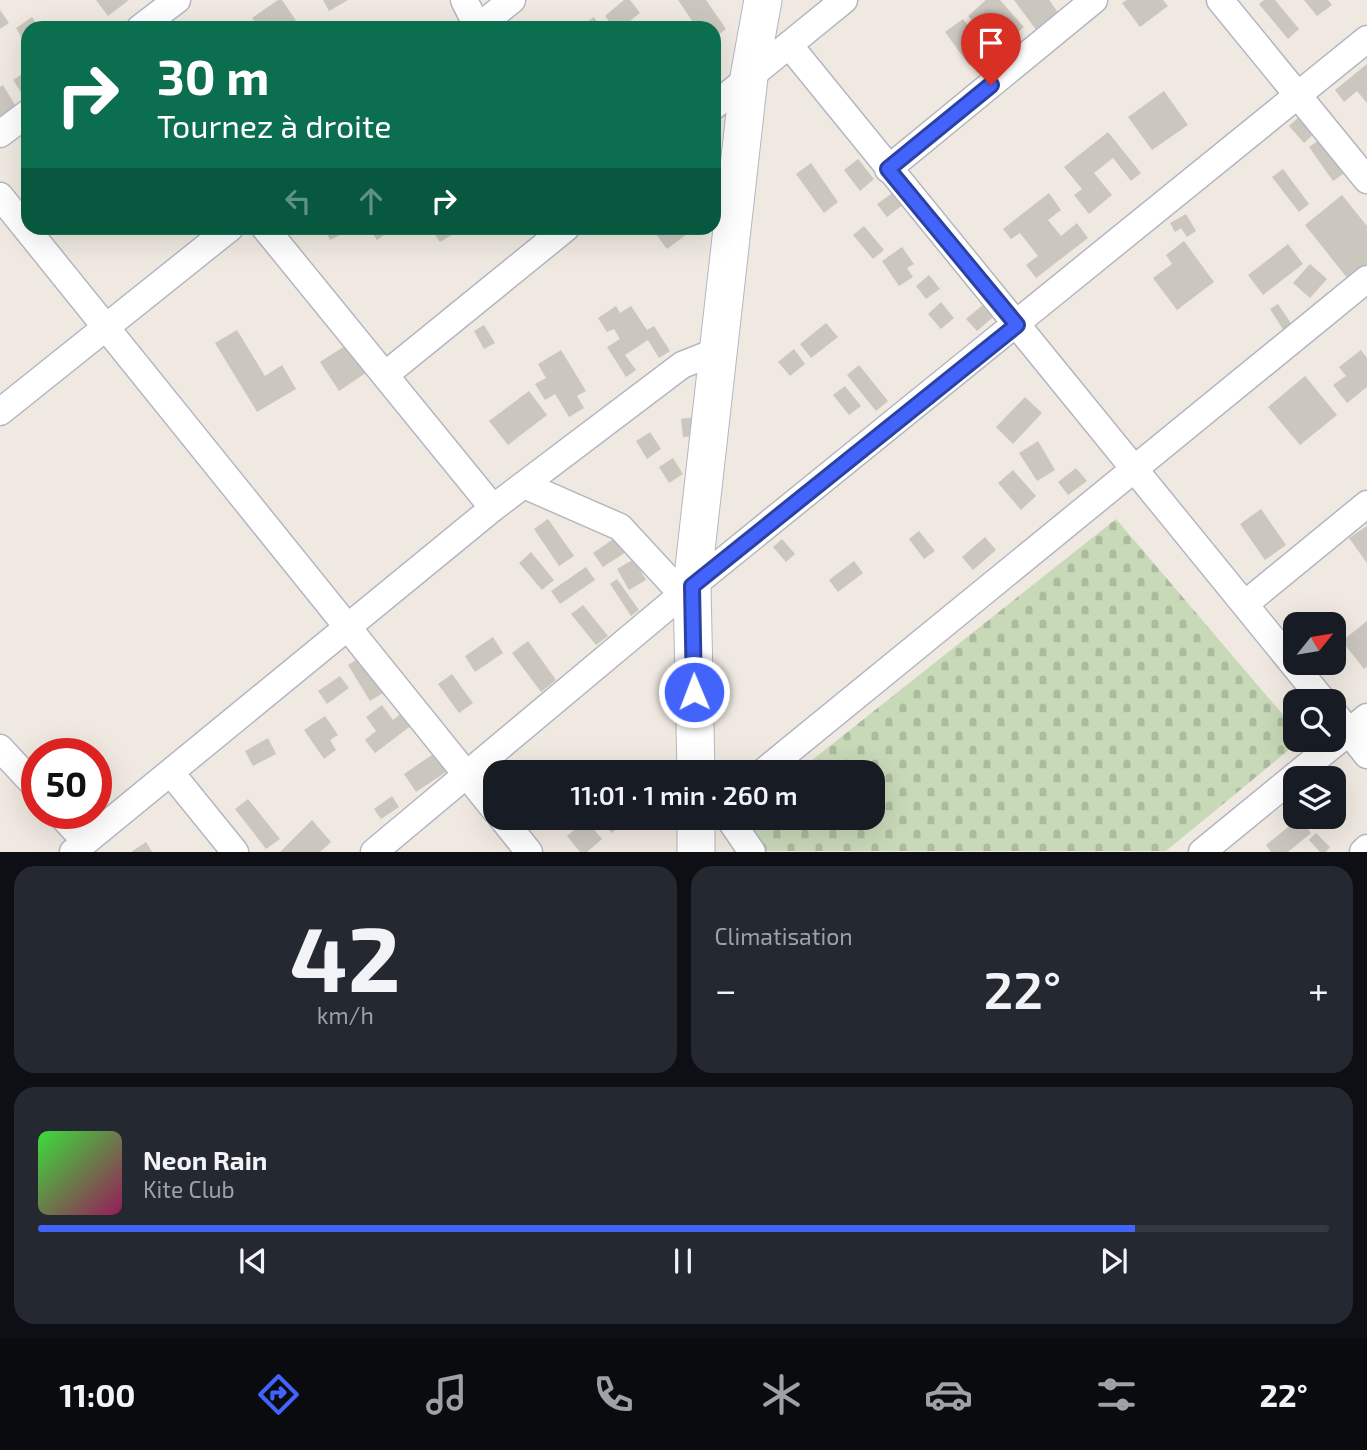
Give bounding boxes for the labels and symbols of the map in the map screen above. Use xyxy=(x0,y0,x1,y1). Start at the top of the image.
pin xyxy=(961,13,1021,85)
north arrow xyxy=(1283,612,1346,676)
position arrow xyxy=(657,655,731,729)
speed limit sign: 50 xyxy=(21,738,112,829)

